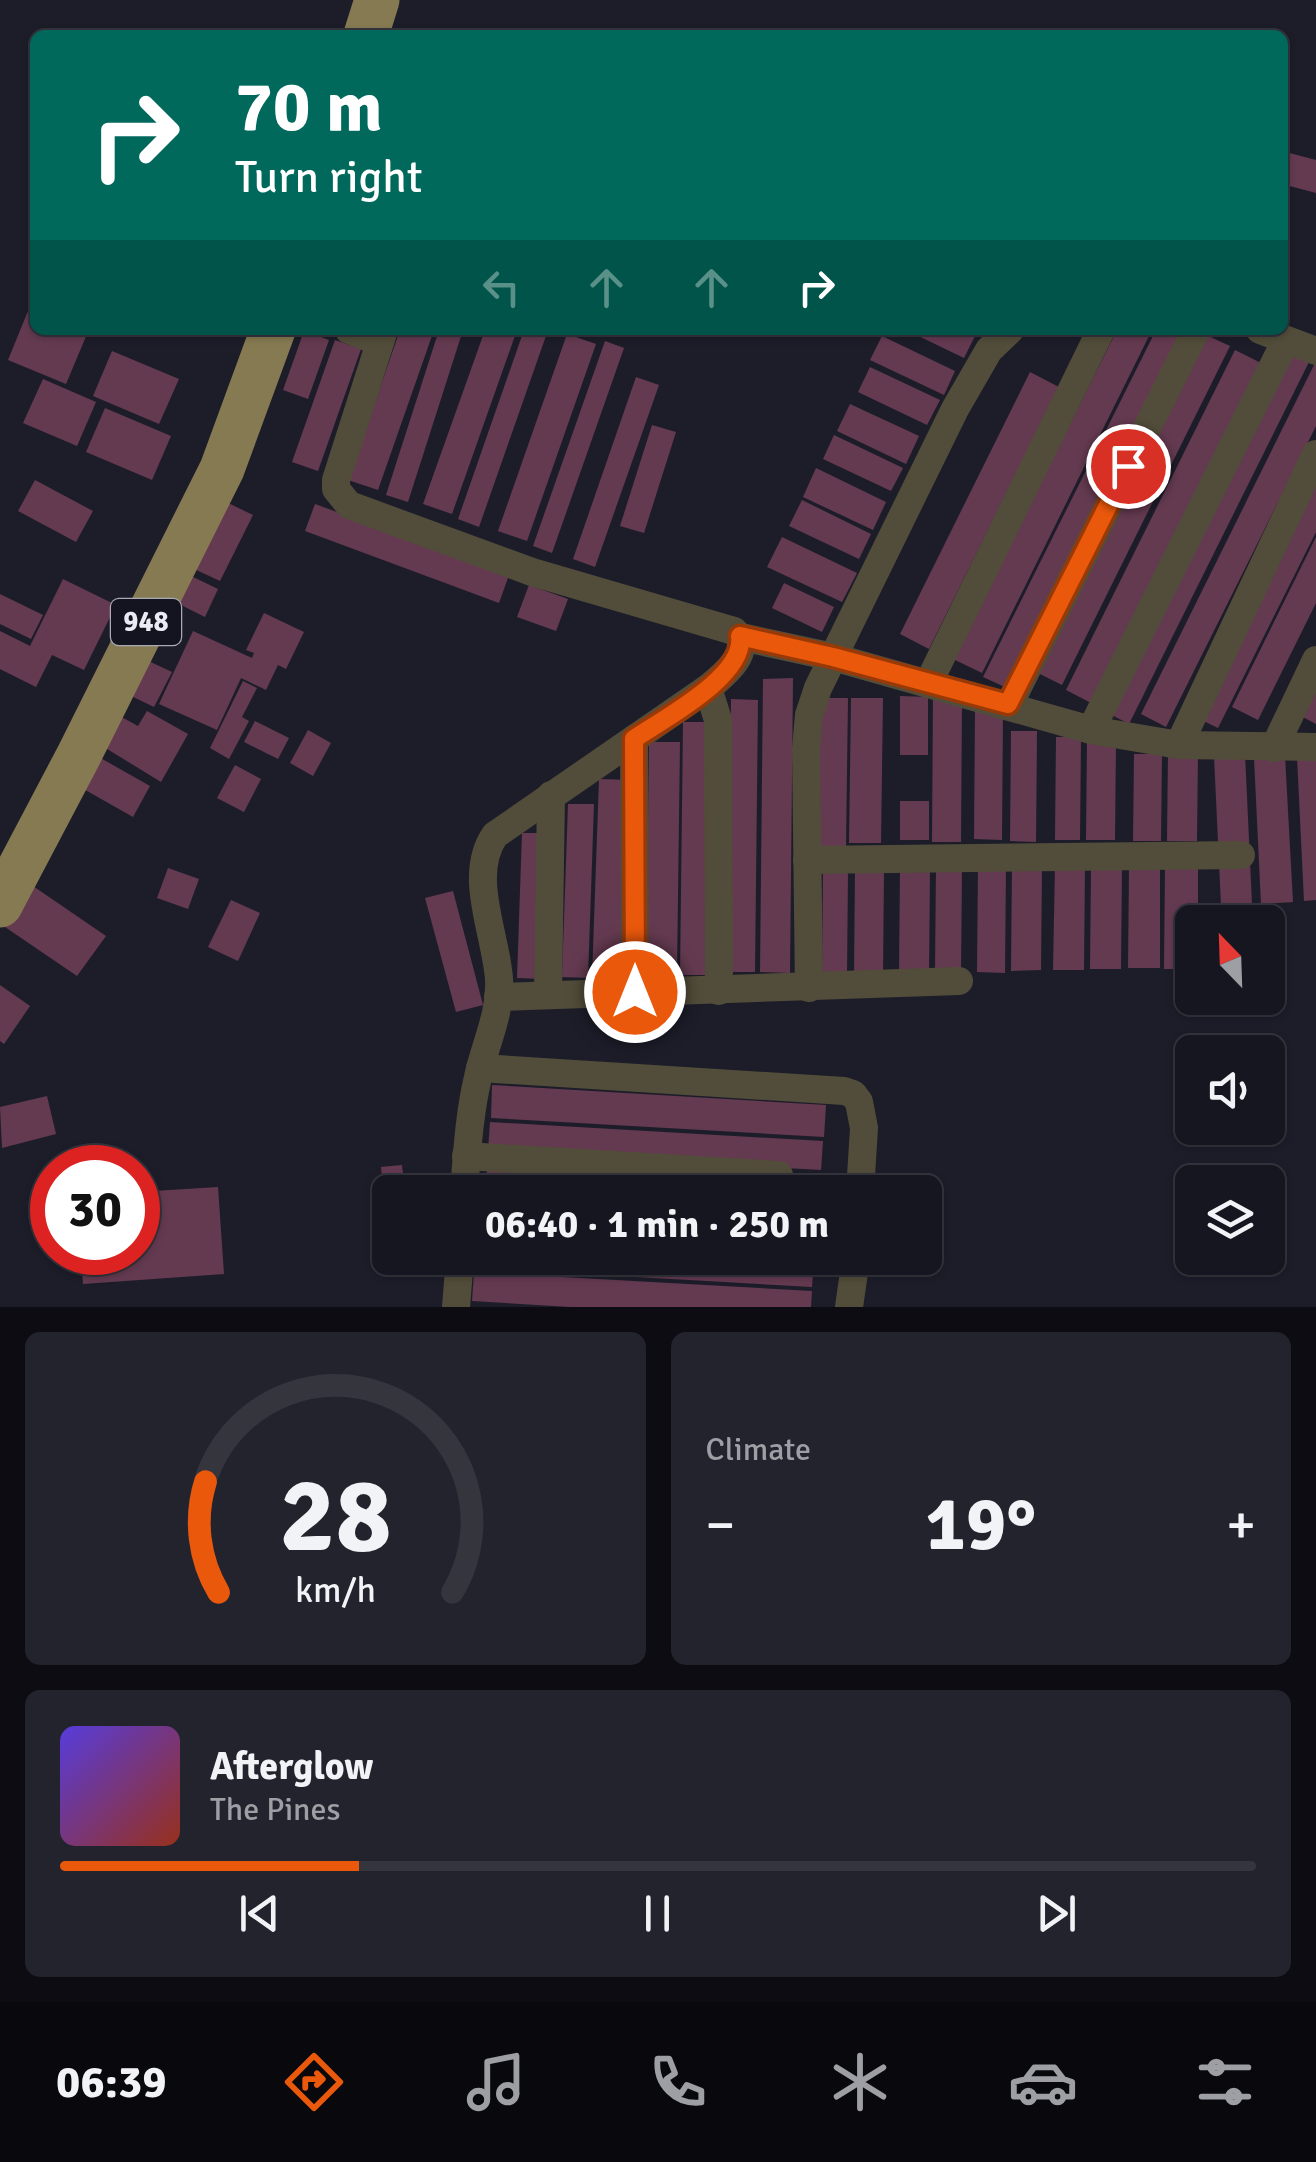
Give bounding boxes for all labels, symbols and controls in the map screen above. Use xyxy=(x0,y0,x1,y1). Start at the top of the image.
text: 70 m xyxy=(235,64,383,150)
icon: right xyxy=(70,70,200,200)
text: Turn right xyxy=(235,150,423,205)
icon: left xyxy=(474,260,529,315)
icon: ahead xyxy=(579,260,634,315)
icon: ahead xyxy=(684,260,739,315)
icon: right xyxy=(789,260,844,315)
pin xyxy=(1086,424,1171,509)
icon: arrive xyxy=(1101,439,1156,494)
road number: 948 xyxy=(111,599,181,645)
north arrow xyxy=(1175,905,1285,1015)
map controls xyxy=(1175,905,1285,1275)
position arrow xyxy=(583,940,687,1044)
button: sound xyxy=(1175,1035,1285,1145)
speed limit sign: 30 xyxy=(30,1145,160,1275)
button: layers xyxy=(1175,1165,1285,1275)
text: 06:40 · 1 min · 250 m xyxy=(485,1201,829,1248)
text: Climate xyxy=(706,1430,811,1469)
text: 28 xyxy=(279,1452,391,1580)
text: 19° xyxy=(925,1478,1036,1571)
text: − xyxy=(706,1491,735,1559)
text: + xyxy=(1226,1491,1256,1559)
text: km/h xyxy=(295,1568,376,1612)
text: Afterglow xyxy=(210,1743,373,1790)
text: The Pines xyxy=(210,1790,341,1829)
icon: previous xyxy=(232,1886,287,1941)
icon: pause xyxy=(630,1886,685,1941)
icon: next xyxy=(1029,1886,1084,1941)
icon: directions xyxy=(279,2047,349,2117)
icon: music xyxy=(461,2047,531,2117)
icon: phone xyxy=(643,2047,713,2117)
icon: climate xyxy=(825,2047,895,2117)
icon: car xyxy=(1008,2047,1078,2117)
icon: filters xyxy=(1190,2047,1260,2117)
text: 06:39 xyxy=(56,2055,167,2110)

